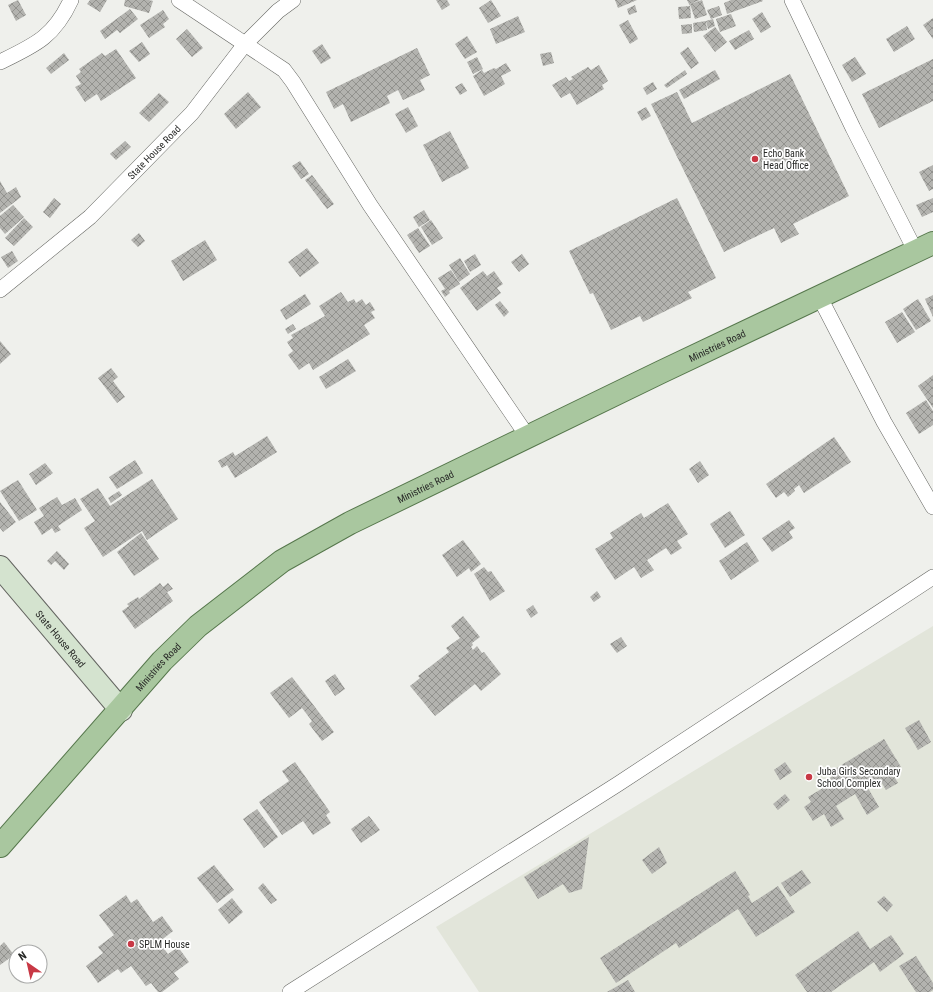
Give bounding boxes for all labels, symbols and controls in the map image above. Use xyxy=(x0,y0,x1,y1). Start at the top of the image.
street label: State House Road xyxy=(125,123,182,181)
place label: Echo Bank Head Office xyxy=(763,148,809,171)
marker: Echo Bank Head Office xyxy=(750,154,760,164)
street label: Ministries Road xyxy=(687,327,747,364)
street label: Ministries Road xyxy=(395,468,455,505)
street label: State House Road xyxy=(34,608,88,669)
street label: Ministries Road xyxy=(133,640,183,693)
place label: Juba Girls Secondary School Complex xyxy=(817,766,901,789)
marker: Juba Girls Secondary School Complex xyxy=(804,772,814,782)
marker: SPLM House xyxy=(126,939,136,949)
place label: SPLM House xyxy=(139,939,190,950)
north arrow xyxy=(8,944,48,984)
text: N xyxy=(16,949,29,963)

